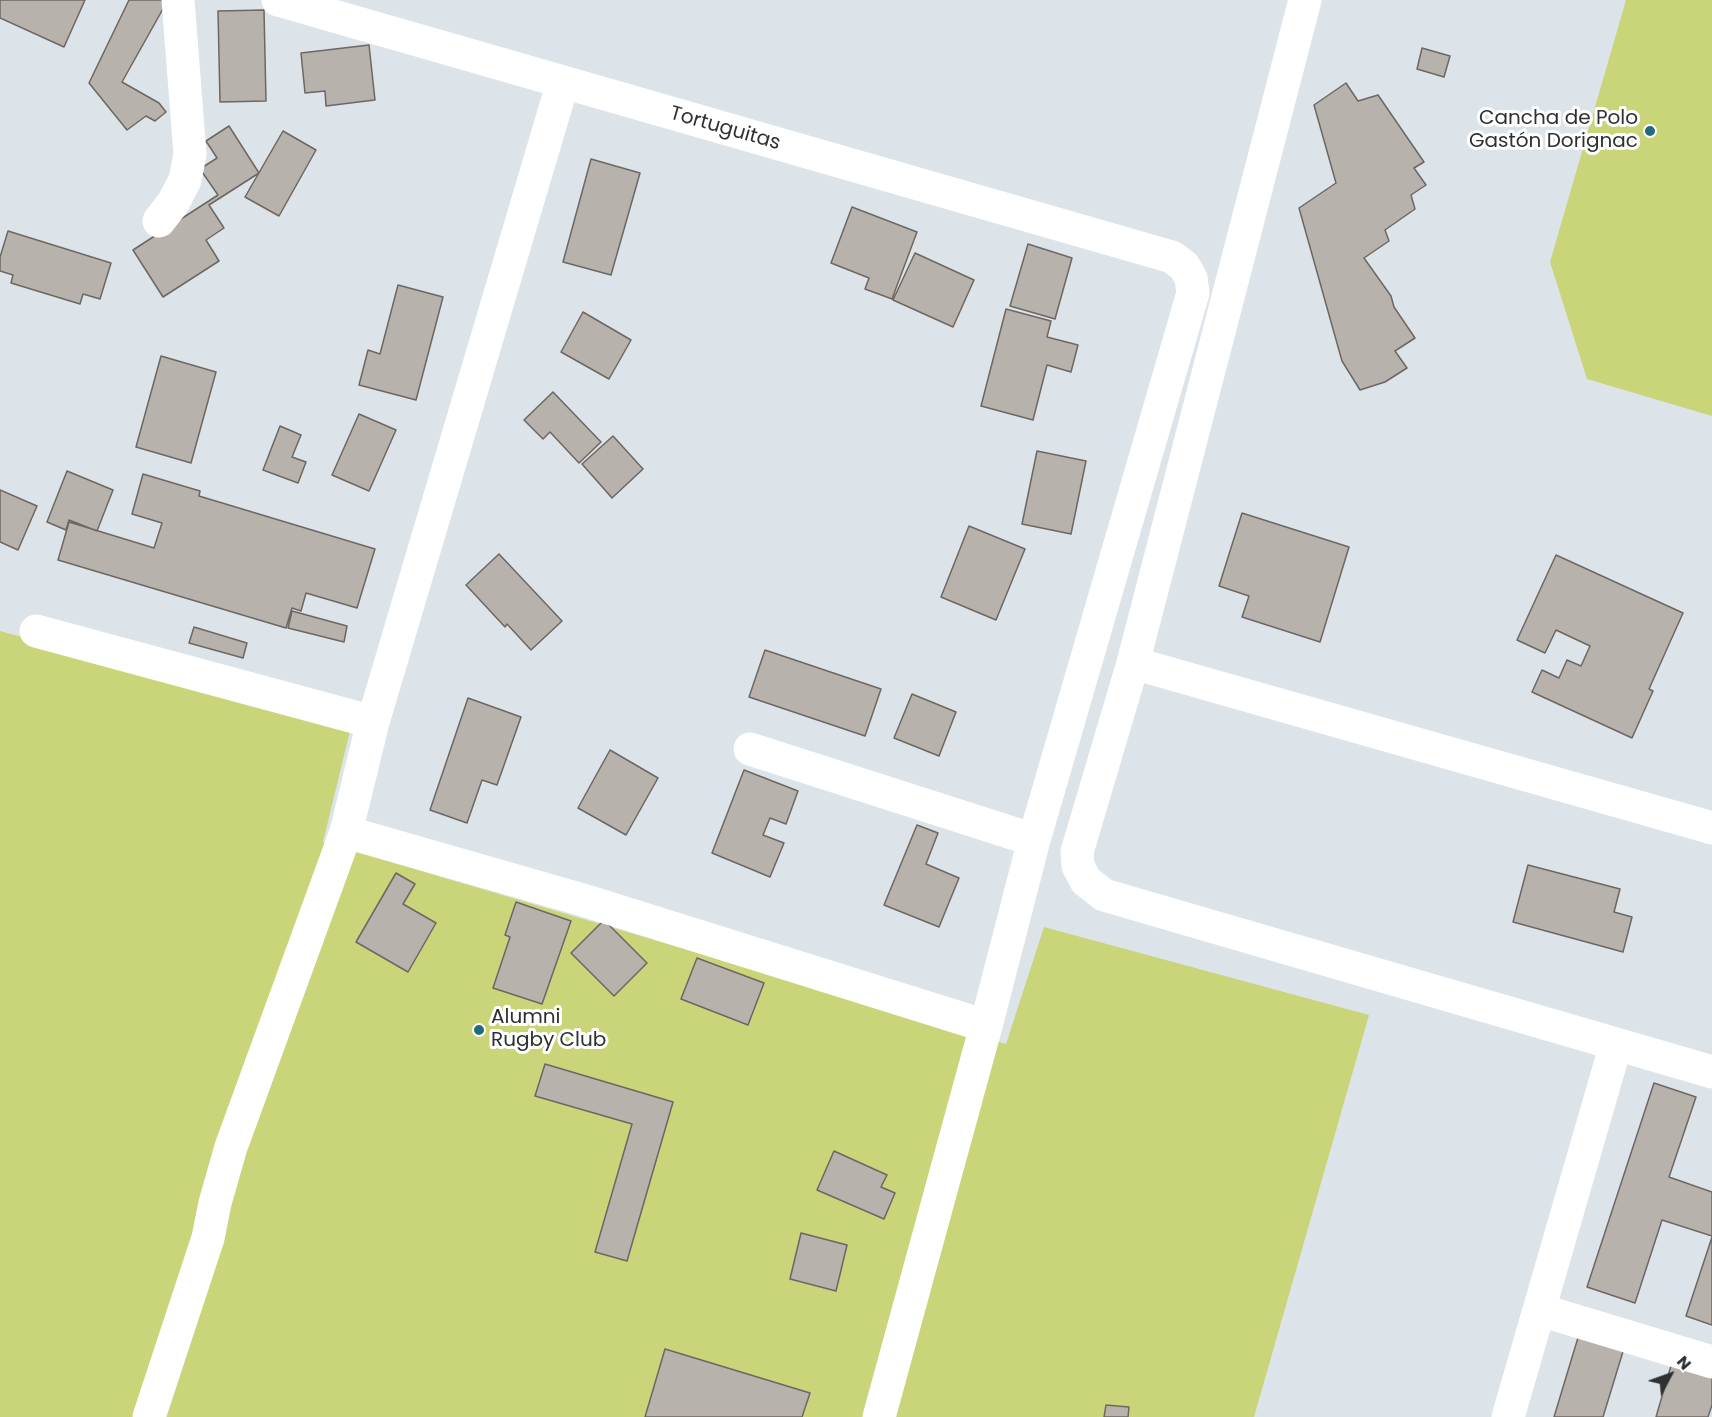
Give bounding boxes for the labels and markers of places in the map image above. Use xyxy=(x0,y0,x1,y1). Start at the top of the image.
place label: Cancha de Polo Gastón Dorignac xyxy=(1469,107,1638,154)
marker: Cancha de Polo Gastón Dorignac xyxy=(1643,124,1657,138)
place label: Alumni Rugby Club xyxy=(491,1006,606,1053)
marker: Alumni Rugby Club xyxy=(472,1023,486,1037)

